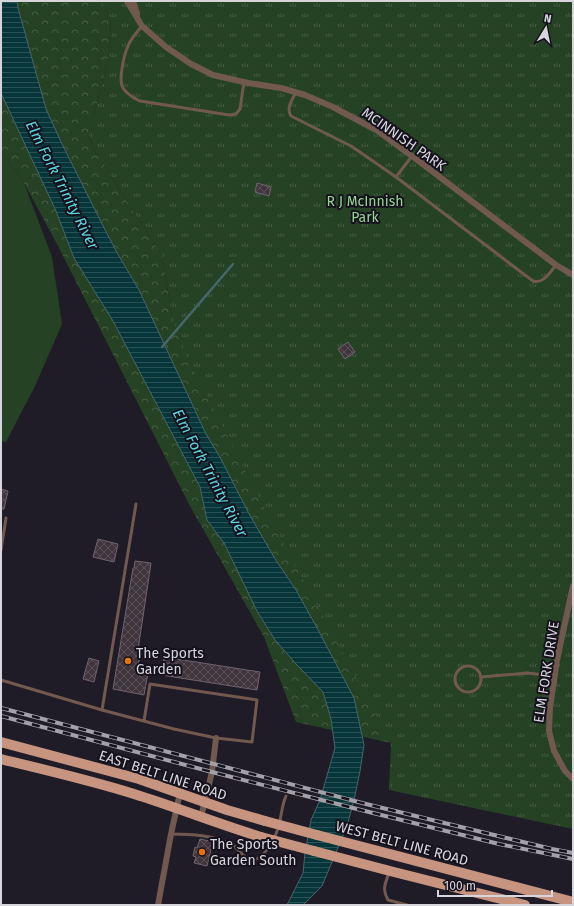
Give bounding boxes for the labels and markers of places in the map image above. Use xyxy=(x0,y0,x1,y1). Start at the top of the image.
place label: The Sports Garden xyxy=(136,645,204,678)
marker: The Sports Garden xyxy=(123,656,133,666)
place label: The Sports Garden South xyxy=(210,836,297,869)
marker: The Sports Garden South xyxy=(197,847,207,857)

